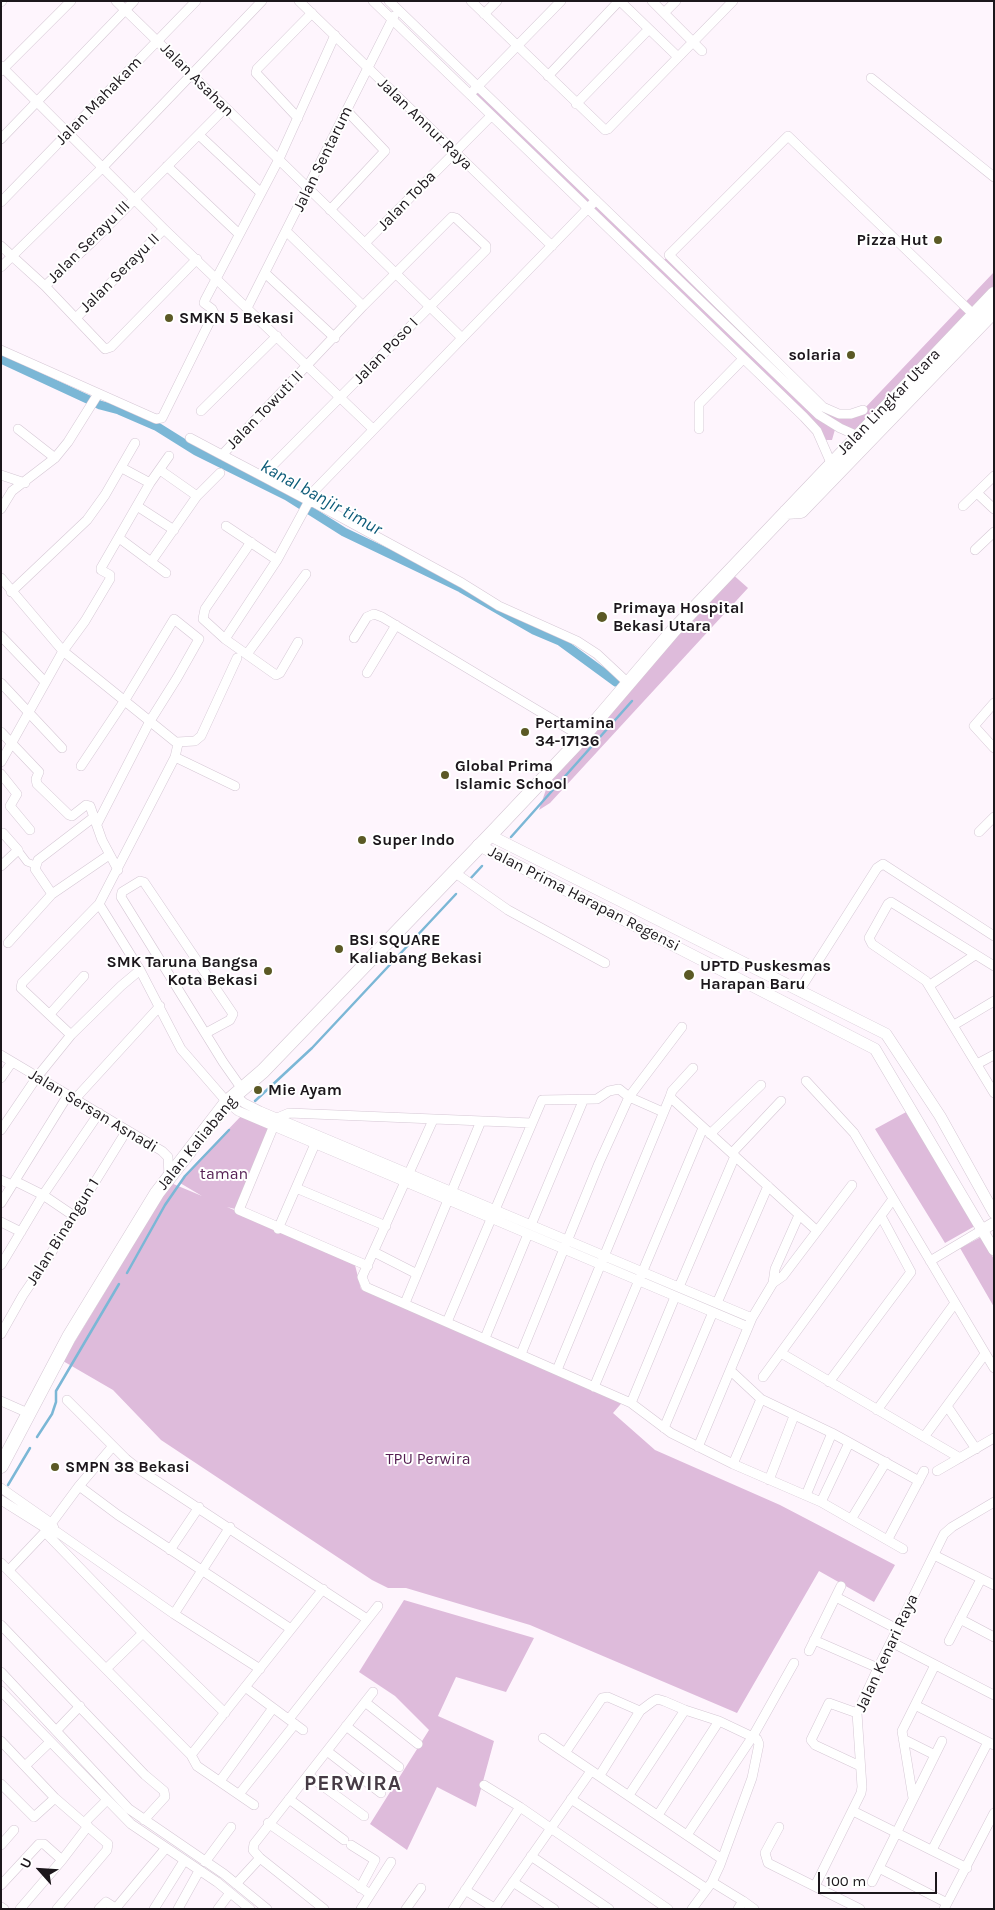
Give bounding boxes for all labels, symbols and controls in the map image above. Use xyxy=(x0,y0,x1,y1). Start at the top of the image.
street label: Jalan Asahan xyxy=(156,39,238,121)
street label: Jalan Mahakam xyxy=(52,53,146,149)
street label: Jalan Annur Raya xyxy=(373,74,477,174)
street label: Jalan Sentarum xyxy=(289,103,357,215)
street label: Jalan Toba xyxy=(374,167,440,235)
street label: Jalan Serayu III xyxy=(44,197,134,287)
street label: Jalan Serayu II xyxy=(76,229,164,317)
place label: Pizza Hut xyxy=(857,230,928,250)
marker: Pizza Hut xyxy=(932,234,944,246)
place label: SMKN 5 Bekasi xyxy=(179,308,294,328)
marker: SMKN 5 Bekasi xyxy=(163,312,175,324)
street label: Jalan Poso I xyxy=(350,314,422,388)
place label: solaria xyxy=(788,345,841,365)
street label: Jalan Lingkar Utara xyxy=(833,345,945,459)
marker: solaria xyxy=(845,349,857,361)
street label: Jalan Towuti II xyxy=(223,367,307,453)
water label: kanal banjir timur xyxy=(256,456,386,540)
place label: Primaya Hospital Bekasi Utara xyxy=(613,598,744,636)
marker: Primaya Hospital Bekasi Utara xyxy=(595,610,609,624)
place label: Pertamina 34-17136 xyxy=(535,713,614,751)
marker: Pertamina 34-17136 xyxy=(519,726,531,738)
place label: Global Prima Islamic School xyxy=(455,756,567,794)
marker: Global Prima Islamic School xyxy=(439,769,451,781)
place label: Super Indo xyxy=(372,830,455,850)
marker: Super Indo xyxy=(356,834,368,846)
street label: Jalan Prima Harapan Regensi xyxy=(485,842,683,956)
place label: BSI SQUARE Kaliabang Bekasi xyxy=(349,930,482,968)
marker: BSI SQUARE Kaliabang Bekasi xyxy=(333,943,345,955)
place label: SMK Taruna Bangsa Kota Bekasi xyxy=(106,952,258,990)
place label: UPTD Puskesmas Harapan Baru xyxy=(700,956,831,994)
marker: SMK Taruna Bangsa Kota Bekasi xyxy=(262,965,274,977)
marker: UPTD Puskesmas Harapan Baru xyxy=(682,968,696,982)
street label: Jalan Sersan Asnadi xyxy=(25,1065,161,1157)
place label: Mie Ayam xyxy=(268,1080,342,1100)
marker: Mie Ayam xyxy=(252,1084,264,1096)
street label: Jalan Kaliabang xyxy=(153,1092,241,1194)
park label: taman xyxy=(200,1164,248,1184)
street label: Jalan Binangun 1 xyxy=(22,1175,104,1289)
park label: TPU Perwira xyxy=(386,1449,470,1469)
place label: SMPN 38 Bekasi xyxy=(65,1457,190,1477)
marker: SMPN 38 Bekasi xyxy=(49,1461,61,1473)
street label: Jalan Kenari Raya xyxy=(851,1591,923,1715)
district label: PERWIRA xyxy=(303,1771,403,1797)
north arrow xyxy=(15,1845,65,1895)
text: U xyxy=(16,1855,36,1871)
scale bar xyxy=(820,1862,939,1894)
text: 100 m xyxy=(826,1872,866,1890)

